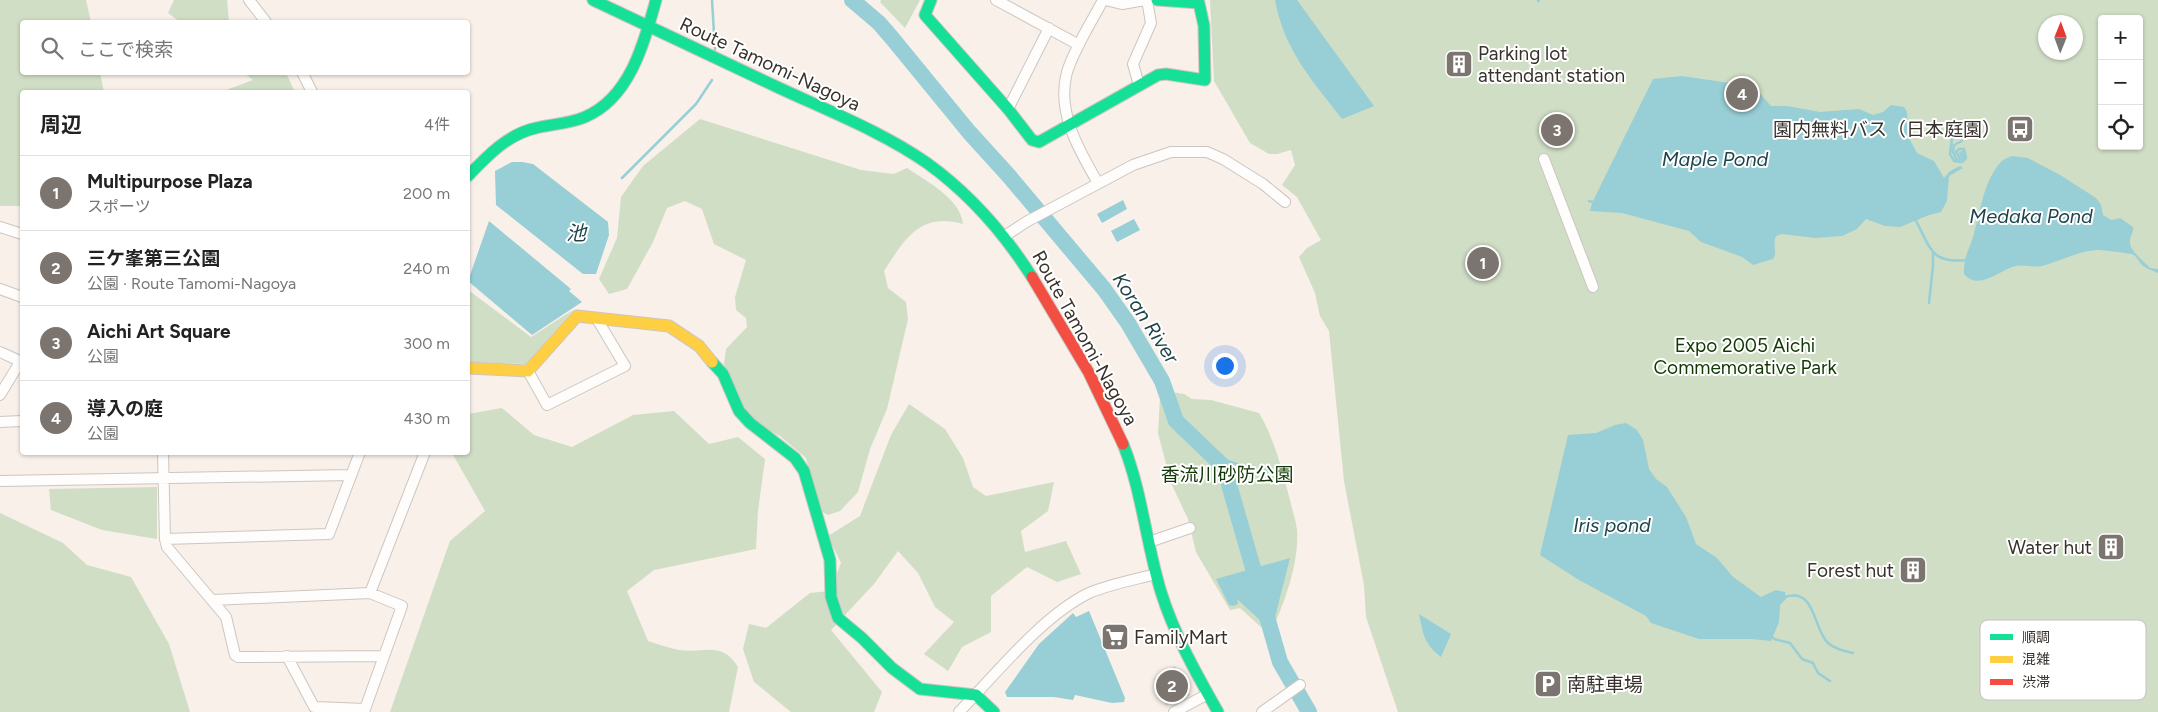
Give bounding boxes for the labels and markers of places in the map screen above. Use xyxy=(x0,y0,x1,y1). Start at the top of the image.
place label: Parking lot attendant station xyxy=(1478,42,1625,87)
building icon: Parking lot attendant station xyxy=(1444,49,1474,79)
pin: 4 xyxy=(1726,75,1758,113)
pin: 3 xyxy=(1541,111,1573,149)
bus stop icon: 園内無料バス（日本庭園） xyxy=(2005,114,2035,144)
place label: 園内無料バス（日本庭園） xyxy=(1773,118,2001,141)
pin: 1 xyxy=(1467,244,1499,282)
building icon: Water hut xyxy=(2096,532,2126,562)
place label: Water hut xyxy=(2008,536,2092,559)
building icon: Forest hut xyxy=(1898,555,1928,585)
place label: Forest hut xyxy=(1807,559,1894,582)
supermarket icon: FamilyMart xyxy=(1100,622,1130,652)
place label: FamilyMart xyxy=(1134,626,1228,649)
pin: 2 xyxy=(1156,667,1188,705)
parking icon: 南駐車場 xyxy=(1533,669,1563,699)
place label: 南駐車場 xyxy=(1567,673,1643,696)

